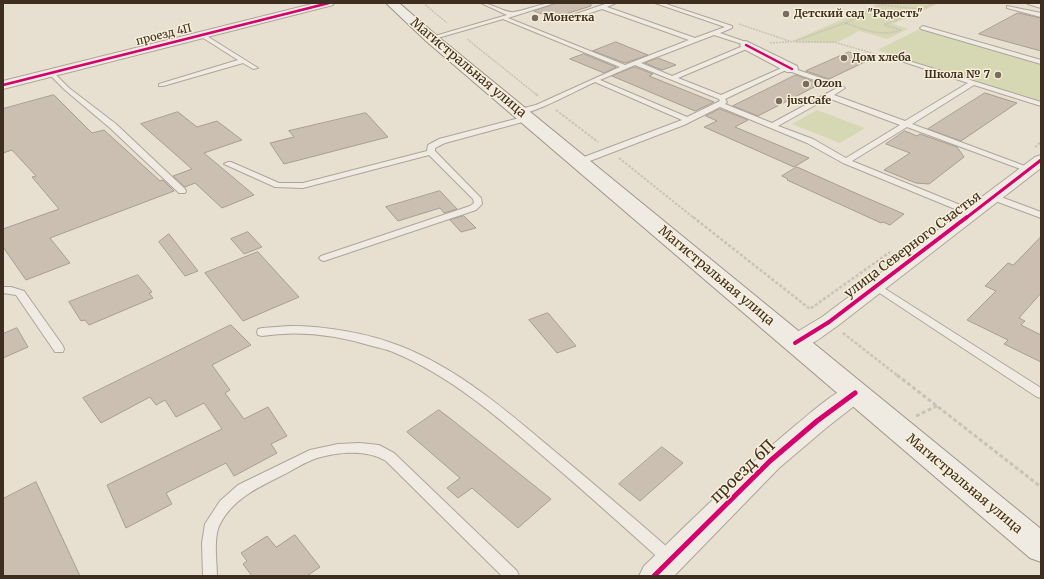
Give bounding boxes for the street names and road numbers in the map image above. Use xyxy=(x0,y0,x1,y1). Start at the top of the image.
street label: Магистральная улица xyxy=(407,15,529,121)
street label: проезд 4П xyxy=(135,22,193,48)
street label: улица Северного Счастья xyxy=(842,189,984,301)
street label: Магистральная улица xyxy=(655,223,777,329)
street label: Магистральная улица xyxy=(903,431,1025,537)
street label: проезд 6П xyxy=(707,436,779,508)

